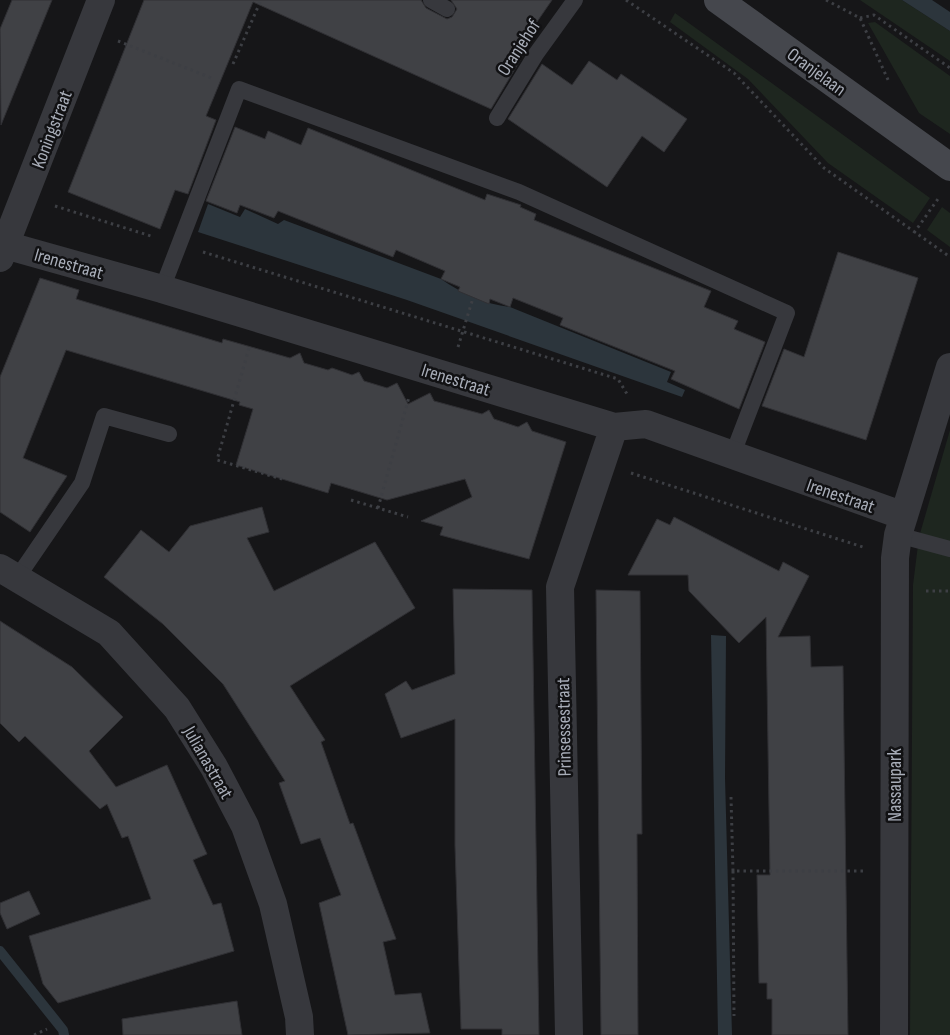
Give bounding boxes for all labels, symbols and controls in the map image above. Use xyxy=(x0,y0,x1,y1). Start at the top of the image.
street label: Oranjehof xyxy=(493,15,546,80)
street label: Oranjelaan xyxy=(782,43,850,101)
street label: Koningstraat xyxy=(27,87,78,172)
street label: Irenestraat xyxy=(31,244,106,285)
street label: Irenestraat xyxy=(418,359,493,402)
street label: Irenestraat xyxy=(803,474,878,519)
street label: Prinsessestraat xyxy=(552,677,577,777)
street label: Julianastraat xyxy=(177,721,238,803)
street label: Nassaupark xyxy=(884,748,907,822)

